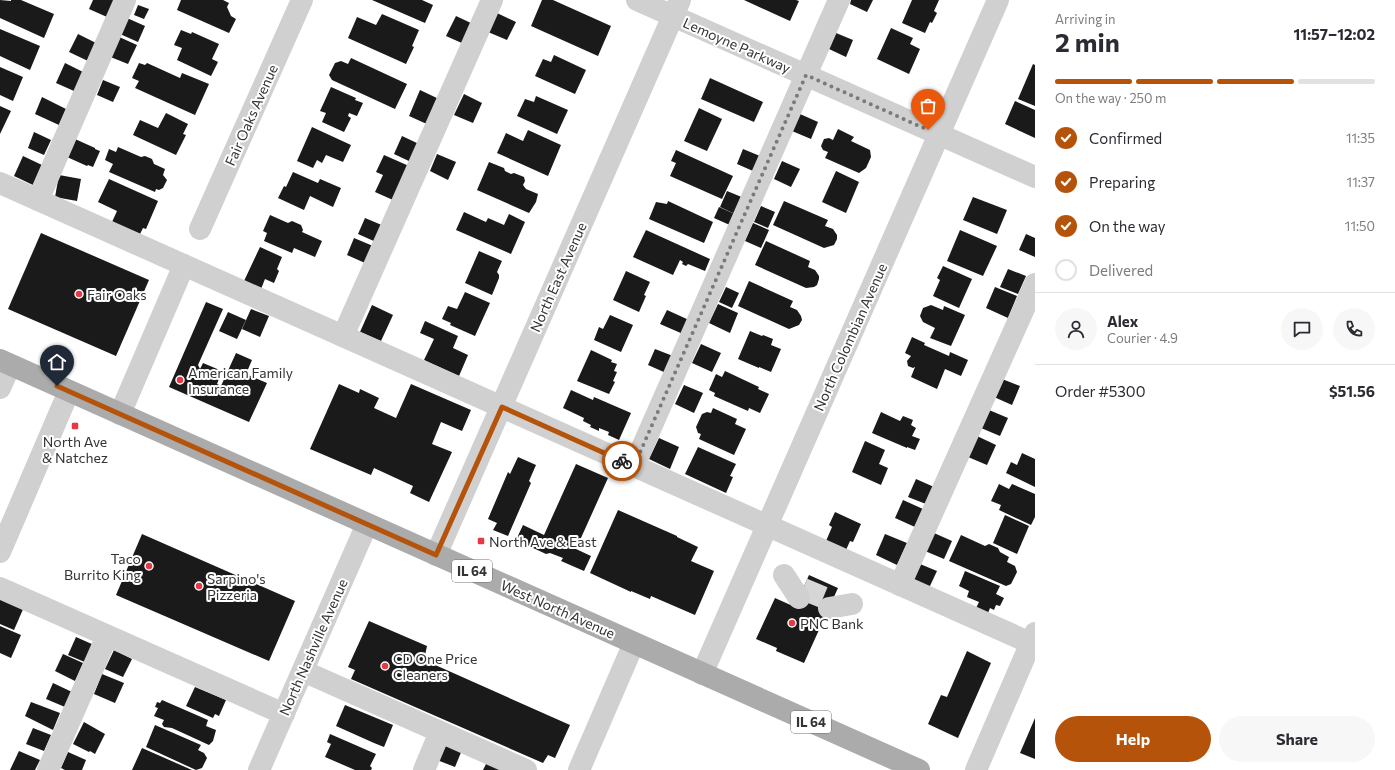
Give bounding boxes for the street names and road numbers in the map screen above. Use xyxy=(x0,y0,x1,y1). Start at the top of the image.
street label: Lemoyne Parkway xyxy=(681,14,793,76)
street label: Fair Oaks Avenue xyxy=(221,62,281,168)
street label: North East Avenue xyxy=(526,220,590,334)
street label: North Colombian Avenue xyxy=(810,261,890,413)
road number: IL 64 xyxy=(452,560,492,582)
street label: North Nashville Avenue xyxy=(275,576,351,718)
street label: West North Avenue xyxy=(498,576,618,642)
road number: IL 64 xyxy=(791,711,831,733)

